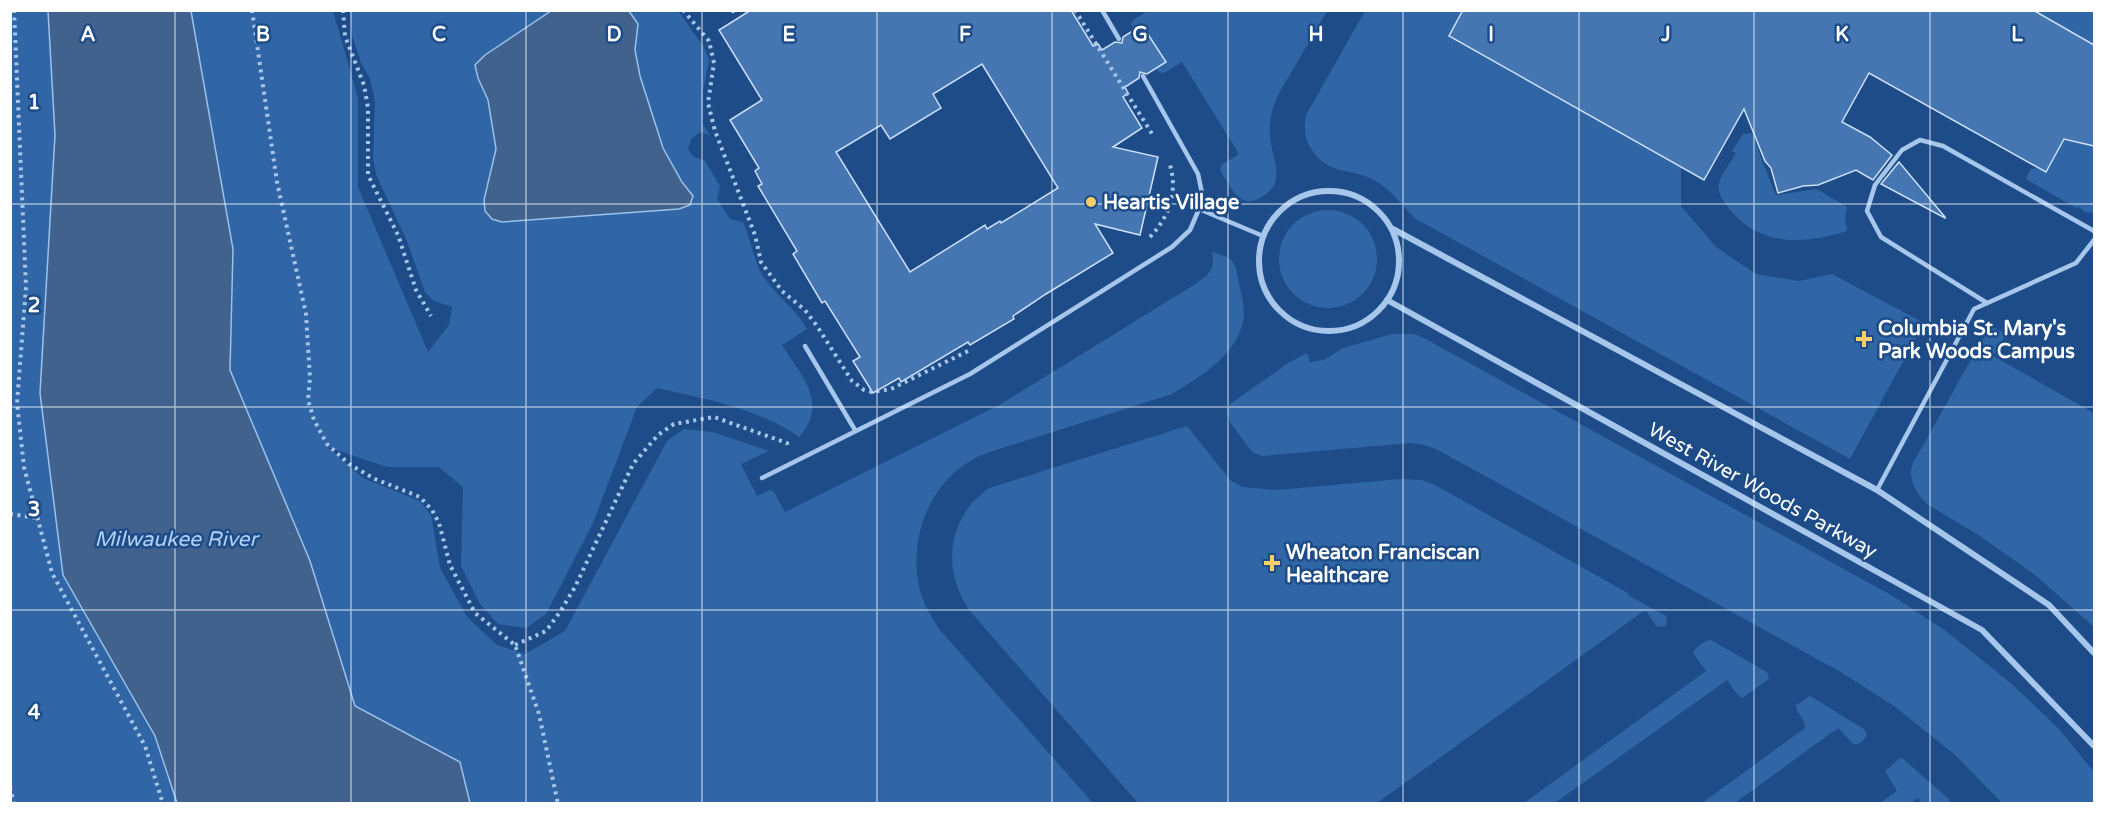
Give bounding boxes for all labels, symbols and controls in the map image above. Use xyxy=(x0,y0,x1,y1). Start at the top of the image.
text: A xyxy=(81,23,96,47)
text: B xyxy=(256,23,270,47)
text: C xyxy=(432,23,446,47)
text: D xyxy=(606,23,622,47)
text: E xyxy=(783,23,796,47)
text: F xyxy=(959,23,971,47)
text: G xyxy=(1132,23,1148,47)
text: H xyxy=(1308,23,1324,47)
text: I xyxy=(1488,23,1494,47)
text: J xyxy=(1660,23,1671,47)
text: K xyxy=(1835,23,1849,47)
text: L xyxy=(2011,23,2023,47)
text: 1 xyxy=(28,91,40,115)
place label: Heartis Village xyxy=(1103,191,1239,215)
marker: Heartis Village xyxy=(1084,195,1098,209)
text: 2 xyxy=(28,294,40,318)
place label: Columbia St. Mary's Park Woods Campus xyxy=(1878,317,2075,364)
marker: Columbia St. Mary's Park Woods Campus xyxy=(1855,330,1873,348)
street label: West River Woods Parkway xyxy=(1644,418,1881,564)
text: 3 xyxy=(28,498,40,522)
water label: Milwaukee River xyxy=(94,527,261,552)
place label: Wheaton Franciscan Healthcare xyxy=(1286,541,1480,588)
marker: Wheaton Franciscan Healthcare xyxy=(1263,554,1281,572)
text: 4 xyxy=(28,701,41,725)

